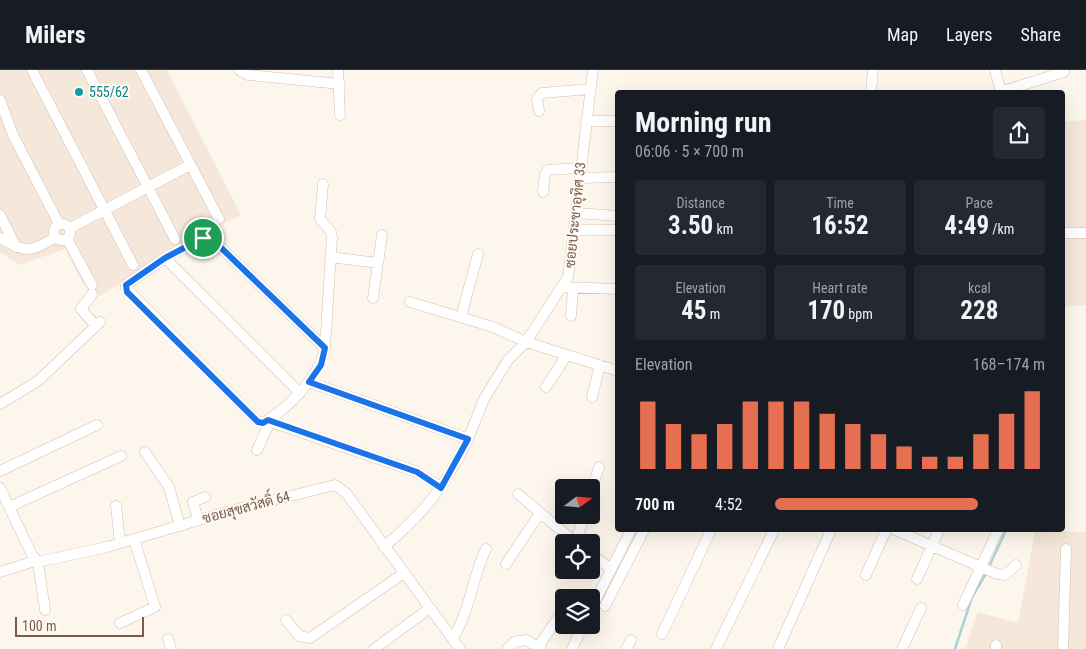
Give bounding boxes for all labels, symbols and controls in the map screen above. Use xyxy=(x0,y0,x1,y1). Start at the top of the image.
text: Milers xyxy=(25,21,86,49)
text: Map xyxy=(887,24,918,45)
text: Layers xyxy=(946,24,993,45)
text: Share xyxy=(1021,24,1061,45)
place label: 555/62 xyxy=(89,84,129,100)
marker: 555/62 xyxy=(73,86,85,98)
text: Morning run xyxy=(635,106,771,139)
button: share xyxy=(993,107,1045,159)
text: 06:06 · 5 × 700 m xyxy=(635,142,744,161)
street label: ซอยประชาอุทิศ 33 xyxy=(561,161,591,269)
text: Distance xyxy=(677,195,725,211)
text: Time xyxy=(826,195,854,211)
text: Pace xyxy=(966,195,993,211)
text: 3.50 xyxy=(668,211,713,240)
text: 16:52 xyxy=(811,211,869,240)
text: 4:49 xyxy=(944,211,989,240)
pin xyxy=(182,217,224,259)
text: km xyxy=(713,221,733,237)
text: /km xyxy=(989,221,1014,237)
icon: arrive xyxy=(189,224,217,252)
text: Elevation xyxy=(675,280,726,296)
text: Heart rate xyxy=(812,280,868,296)
text: kcal xyxy=(968,280,991,296)
text: 45 xyxy=(681,296,706,325)
text: 170 xyxy=(807,296,845,325)
text: 228 xyxy=(960,296,998,325)
text: m xyxy=(706,306,720,322)
text: bpm xyxy=(845,306,873,322)
text: Elevation xyxy=(635,355,693,374)
text: 168–174 m xyxy=(973,355,1045,374)
north arrow xyxy=(555,479,600,524)
map controls xyxy=(555,479,600,634)
street label: ซอยสุขสวัสดิ์ 64 xyxy=(199,483,292,528)
text: 700 m xyxy=(635,495,675,514)
text: 4:52 xyxy=(715,495,742,514)
button: locate xyxy=(555,534,600,579)
button: layers xyxy=(555,589,600,634)
scale bar xyxy=(15,614,144,637)
text: 100 m xyxy=(22,618,57,634)

